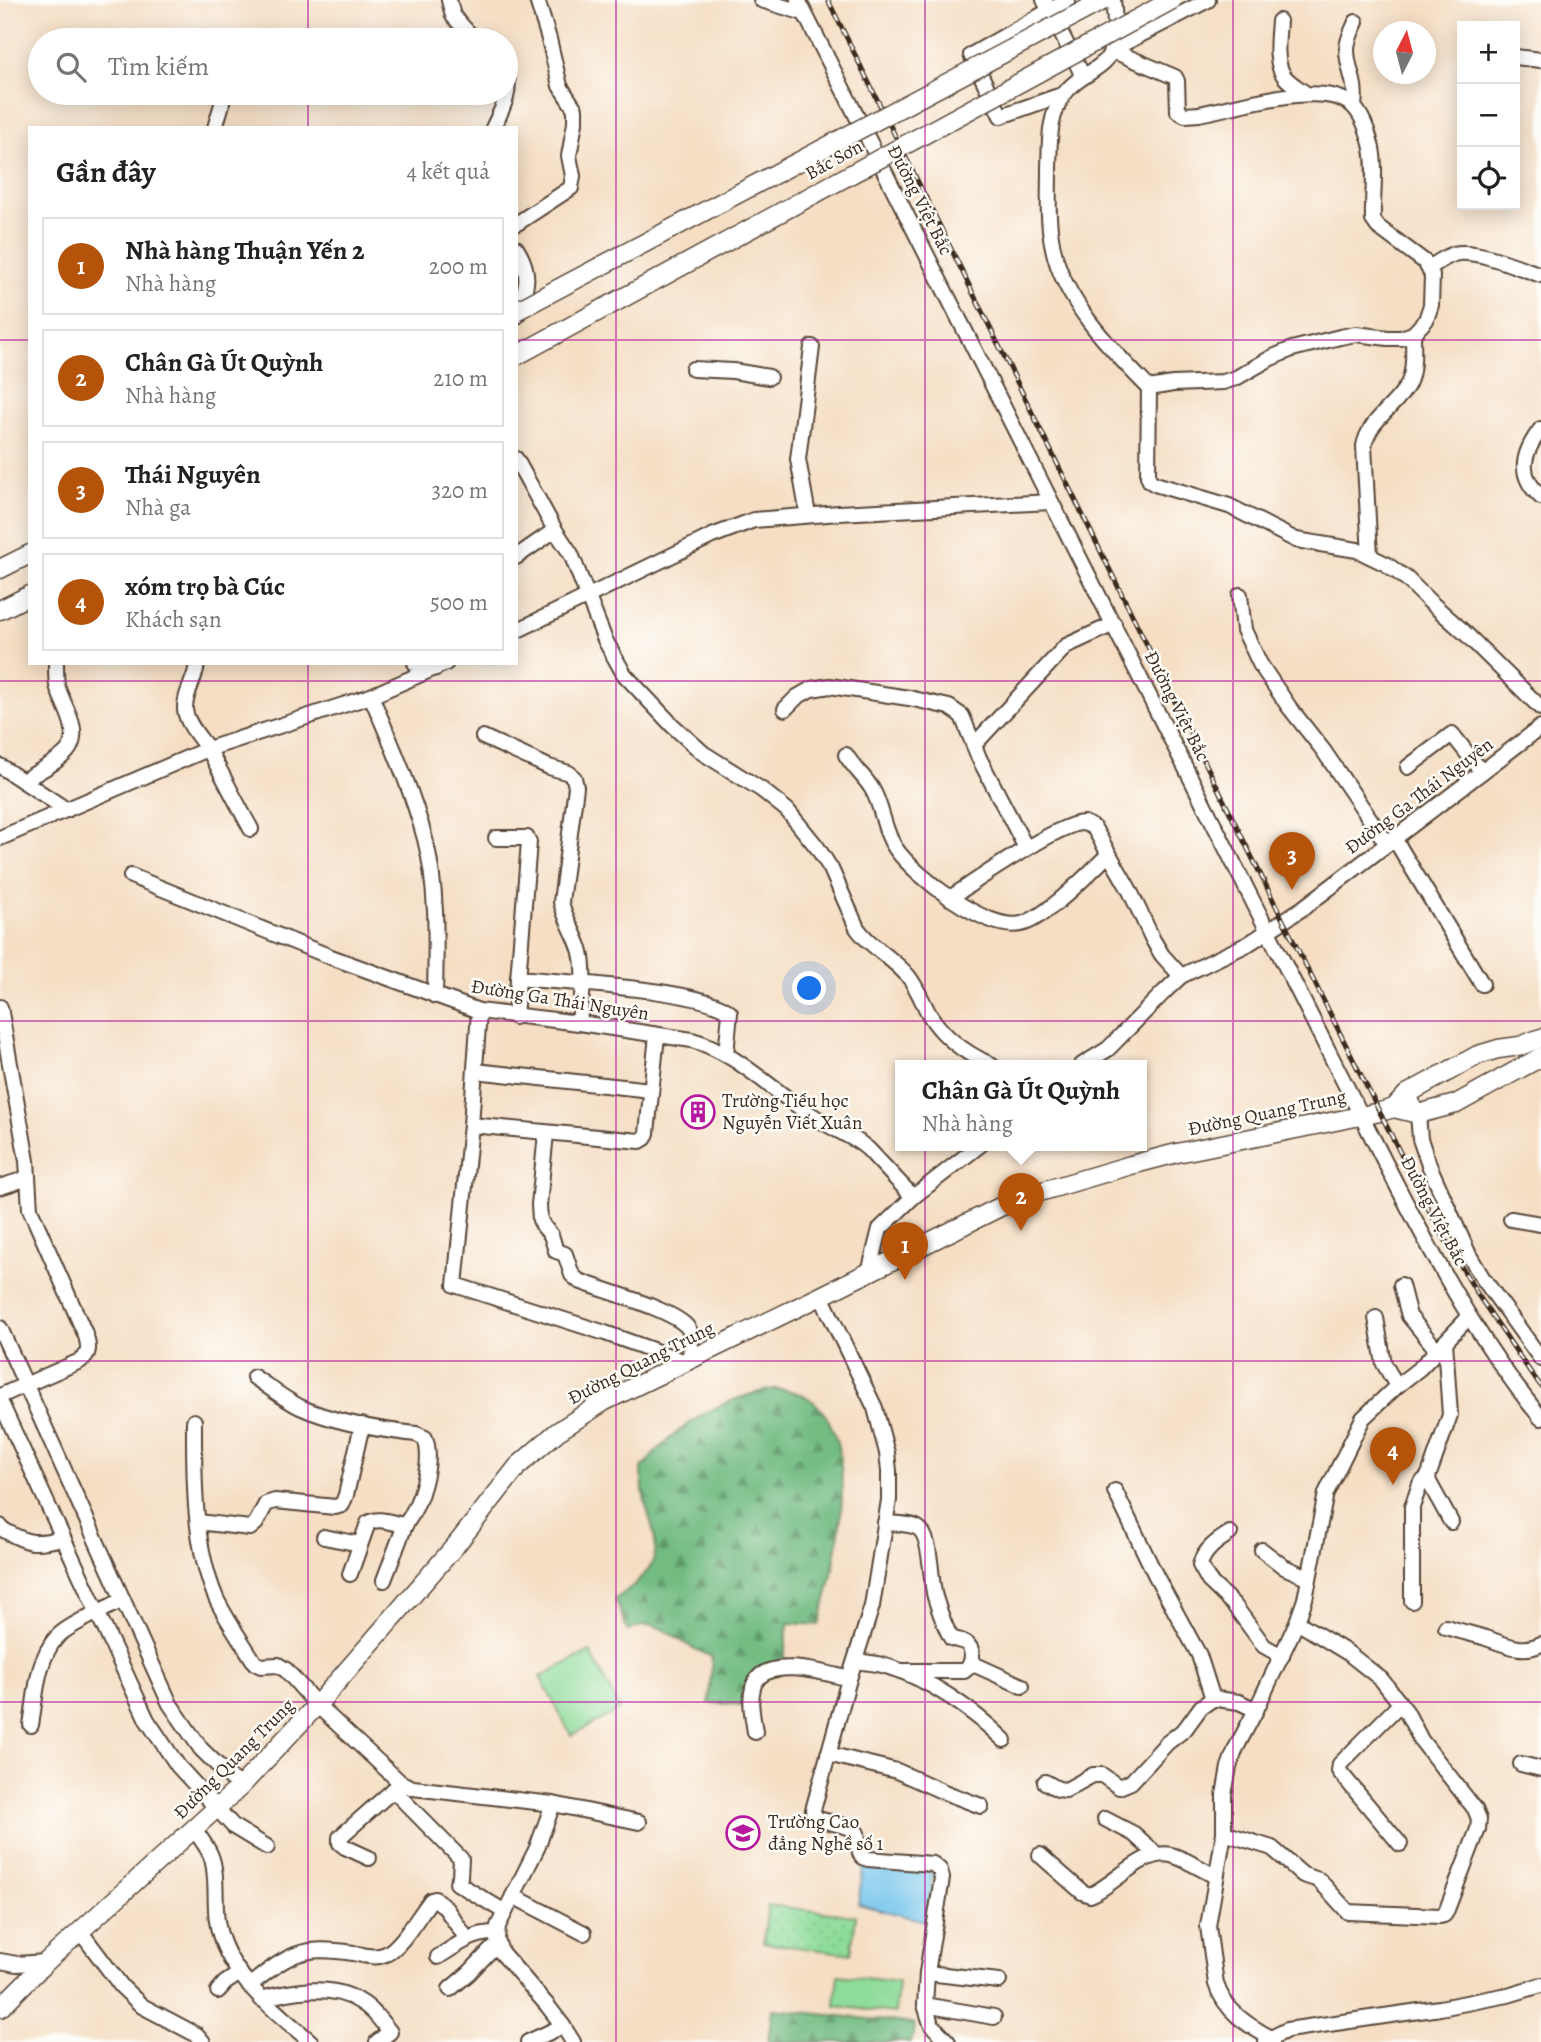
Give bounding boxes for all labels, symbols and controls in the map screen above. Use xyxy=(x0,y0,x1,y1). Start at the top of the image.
north arrow xyxy=(1373,21,1436,84)
map controls xyxy=(1457,21,1520,210)
button: + xyxy=(1457,21,1520,84)
search box xyxy=(28,28,518,105)
icon: search xyxy=(52,48,90,86)
text: Tìm kiếm xyxy=(108,49,209,84)
button: − xyxy=(1457,84,1520,147)
street label: Bắc Sơn xyxy=(801,134,867,186)
street label: Đường Việt Bắc xyxy=(881,140,959,260)
button: locate xyxy=(1457,147,1520,210)
text: Gần đây xyxy=(56,152,156,192)
text: 4 kết quả xyxy=(407,156,490,187)
text: Nhà hàng Thuận Yến 2 xyxy=(125,233,365,268)
text: 1 xyxy=(77,251,85,282)
text: 200 m xyxy=(429,251,488,282)
text: Nhà hàng xyxy=(125,268,216,299)
text: Chân Gà Út Quỳnh xyxy=(125,345,323,380)
text: 2 xyxy=(75,363,87,394)
text: 210 m xyxy=(433,363,488,394)
text: Nhà hàng xyxy=(125,380,216,411)
text: Thái Nguyên xyxy=(125,457,261,492)
text: 3 xyxy=(76,475,86,506)
text: 320 m xyxy=(432,475,488,506)
text: Nhà ga xyxy=(125,492,191,523)
text: xóm trọ bà Cúc xyxy=(125,569,285,604)
text: 4 xyxy=(76,587,86,618)
text: 500 m xyxy=(430,587,488,618)
text: Khách sạn xyxy=(125,604,222,635)
street label: Đường Việt Bắc xyxy=(1138,646,1216,766)
street label: Đường Ga Thái Nguyên xyxy=(1339,732,1499,860)
pin: 3 xyxy=(1269,832,1315,890)
your location xyxy=(792,971,826,1005)
street label: Đường Ga Thái Nguyên xyxy=(469,973,651,1027)
popup xyxy=(895,1060,1147,1151)
text: Chân Gà Út Quỳnh xyxy=(922,1073,1120,1108)
street label: Đường Quang Trung xyxy=(1186,1083,1349,1142)
place label: Trường Tiểu học Nguyễn Viết Xuân xyxy=(722,1088,862,1136)
building icon: Trường Tiểu học Nguyễn Viết Xuân xyxy=(679,1093,717,1131)
text: Nhà hàng xyxy=(922,1108,1013,1139)
street label: Đường Việt Bắc xyxy=(1394,1152,1474,1270)
pin: 2 xyxy=(998,1173,1044,1231)
pin: 1 xyxy=(882,1222,928,1280)
street label: Đường Quang Trung xyxy=(563,1315,719,1411)
pin: 4 xyxy=(1370,1427,1416,1485)
street label: Đường Quang Trung xyxy=(168,1693,300,1825)
place label: Trường Cao đẳng Nghề số 1 xyxy=(768,1809,884,1857)
school or university icon: Trường Cao đẳng Nghề số 1 xyxy=(724,1814,762,1852)

